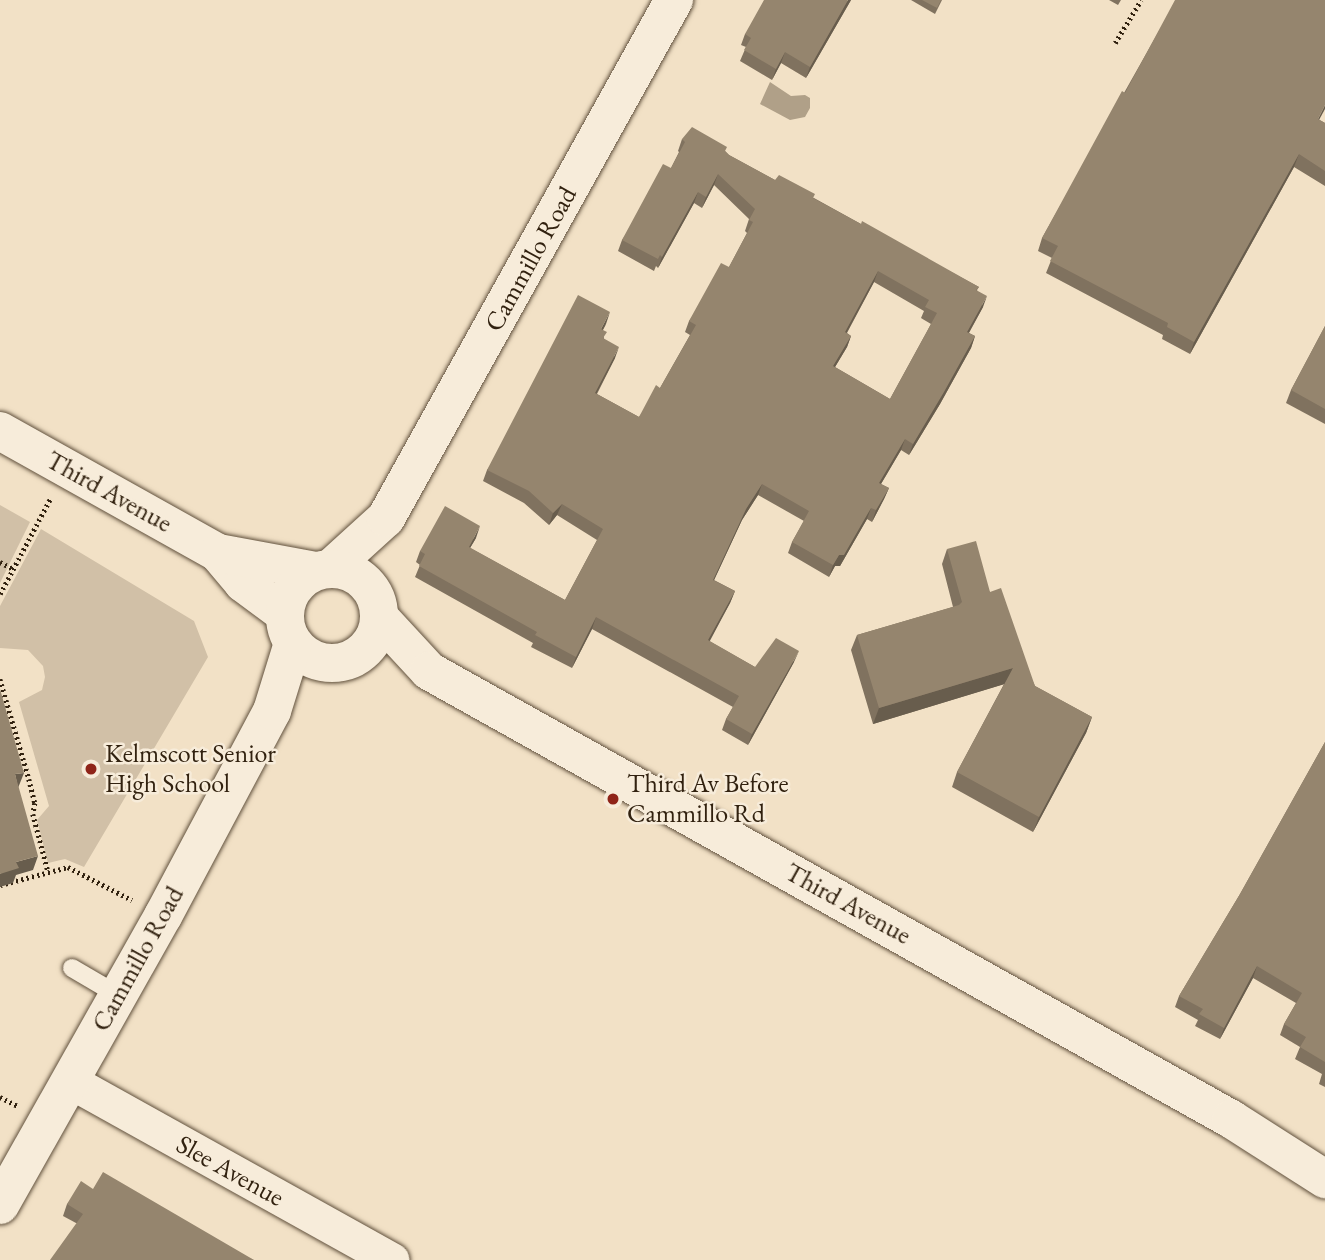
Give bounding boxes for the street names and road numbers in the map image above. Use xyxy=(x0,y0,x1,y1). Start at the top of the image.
street label: Cammillo Road xyxy=(478,181,584,337)
street label: Third Avenue xyxy=(41,445,177,539)
street label: Third Avenue xyxy=(780,857,916,951)
street label: Cammillo Road xyxy=(85,881,191,1037)
street label: Slee Avenue xyxy=(171,1129,289,1213)

